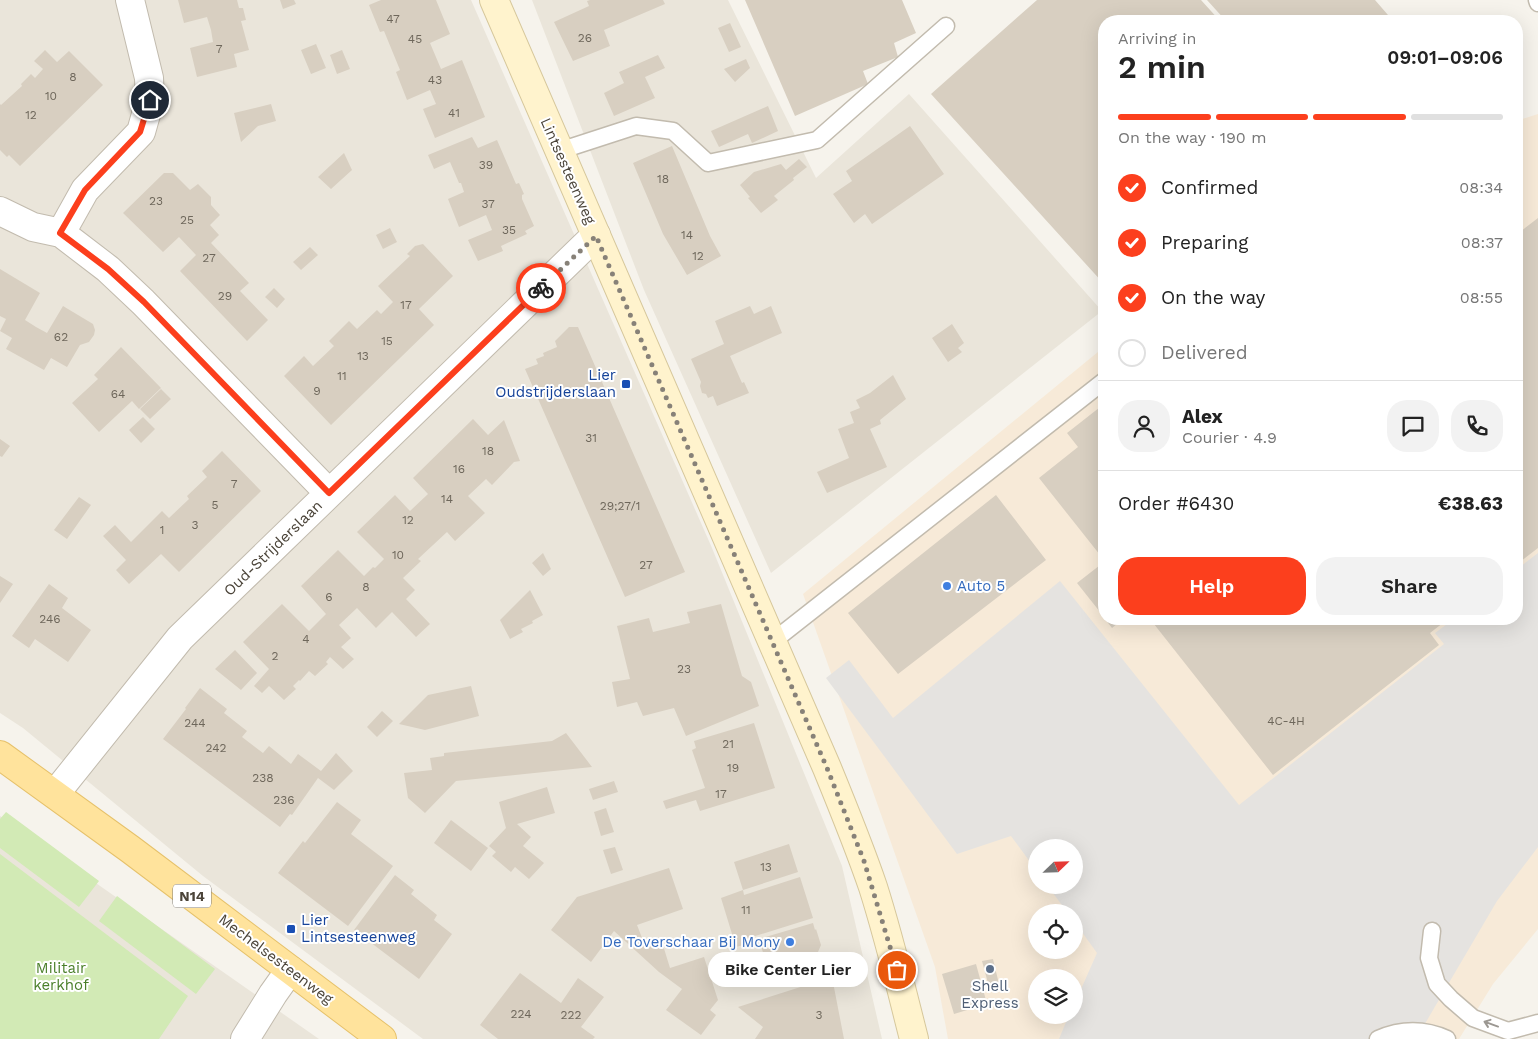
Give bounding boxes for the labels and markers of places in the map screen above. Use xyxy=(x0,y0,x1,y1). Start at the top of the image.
pin xyxy=(129,79,171,121)
place label: Lier Oudstrijderslaan xyxy=(495,366,616,401)
marker: Lier Oudstrijderslaan xyxy=(620,378,632,390)
place label: Auto 5 xyxy=(957,577,1005,595)
marker: Auto 5 xyxy=(941,580,953,592)
place label: Lier Lintsesteenweg xyxy=(301,911,416,946)
marker: Lier Lintsesteenweg xyxy=(285,923,297,935)
place label: De Toverschaar Bij Mony xyxy=(602,933,780,951)
marker: De Toverschaar Bij Mony xyxy=(784,936,796,948)
pin xyxy=(876,949,918,991)
callout: Bike Center Lier xyxy=(707,952,867,988)
marker: Shell Express xyxy=(984,963,996,975)
place label: Shell Express xyxy=(961,977,1019,1012)

